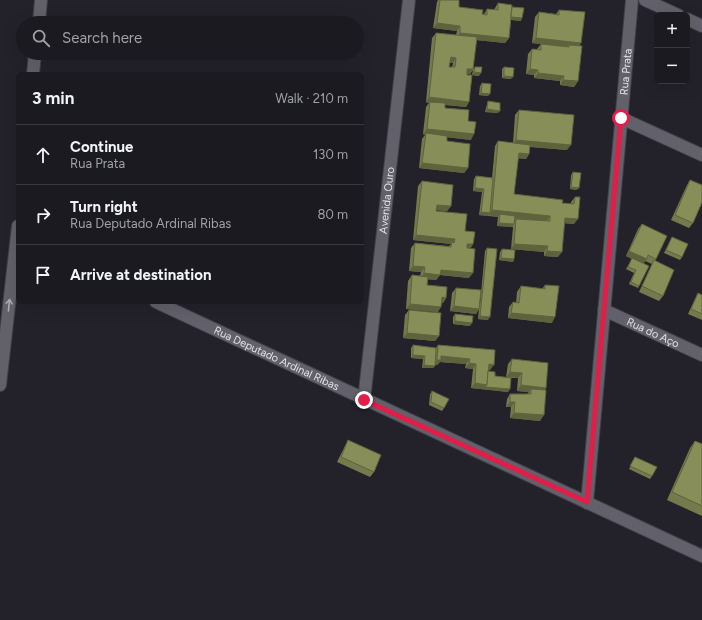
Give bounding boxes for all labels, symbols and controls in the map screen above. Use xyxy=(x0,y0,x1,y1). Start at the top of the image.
map controls xyxy=(654,12,690,84)
button: + xyxy=(654,12,690,48)
search box xyxy=(16,16,364,60)
icon: search xyxy=(30,27,52,49)
text: Search here xyxy=(62,29,142,47)
street label: Rua Prata xyxy=(617,48,634,96)
button: − xyxy=(654,48,690,84)
text: 3 min xyxy=(32,88,74,108)
text: Walk · 210 m xyxy=(275,91,348,106)
route start xyxy=(612,109,630,127)
text: Continue xyxy=(70,138,133,156)
icon: ahead xyxy=(32,144,54,166)
text: 130 m xyxy=(313,147,348,162)
text: Rua Prata xyxy=(70,156,125,171)
street label: Avenida Ouro xyxy=(376,166,397,234)
text: Turn right xyxy=(70,198,138,216)
icon: right xyxy=(32,204,54,226)
text: 80 m xyxy=(317,207,348,222)
text: Rua Deputado Ardinal Ribas xyxy=(70,216,231,231)
icon: arrive xyxy=(32,264,54,286)
text: Arrive at destination xyxy=(70,266,211,284)
one-way arrow xyxy=(5,299,13,312)
street label: Rua do Aço xyxy=(625,315,682,350)
street label: Rua Deputado Ardinal Ribas xyxy=(212,323,341,393)
route end xyxy=(355,391,373,409)

